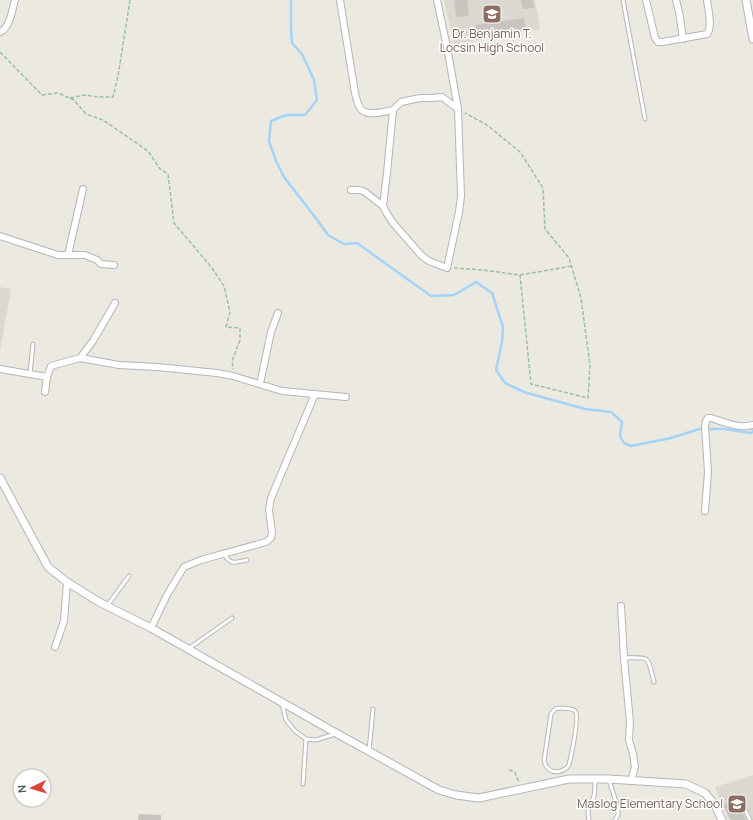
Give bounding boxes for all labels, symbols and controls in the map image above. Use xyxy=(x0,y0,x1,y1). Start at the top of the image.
school or university icon: Dr. Benjamin T. Locsin High School xyxy=(481,3,503,25)
place label: Dr. Benjamin T. Locsin High School xyxy=(440,25,544,56)
north arrow xyxy=(12,768,52,808)
text: N xyxy=(14,784,29,794)
school or university icon: Maslog Elementary School xyxy=(726,793,748,815)
place label: Maslog Elementary School xyxy=(577,795,723,812)

